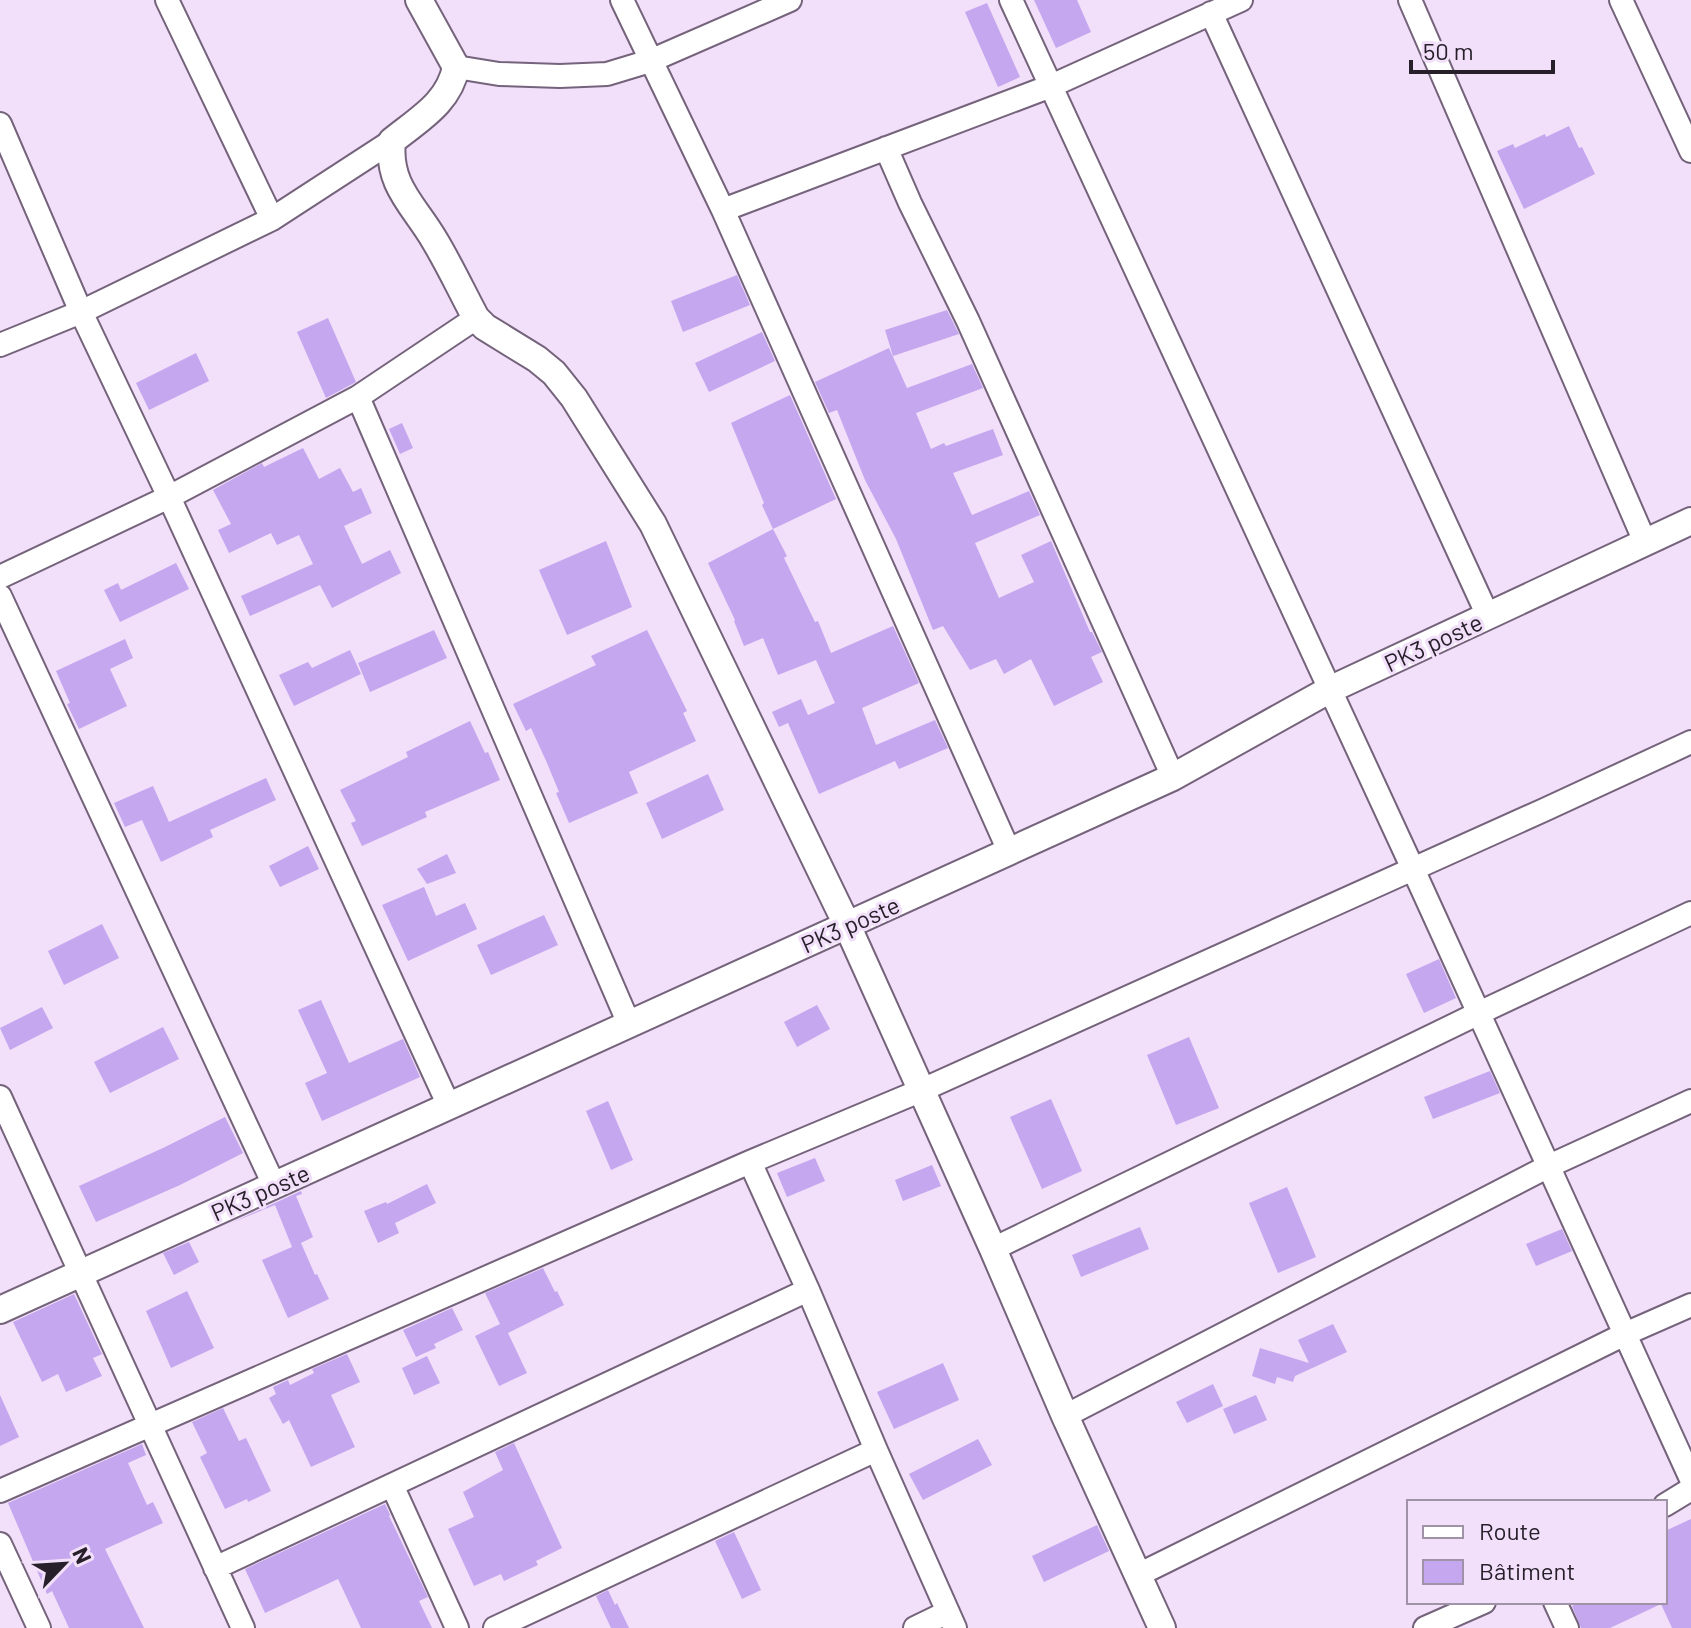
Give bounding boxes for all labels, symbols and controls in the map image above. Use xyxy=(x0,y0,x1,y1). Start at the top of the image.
scale bar xyxy=(1411,24,1553,74)
text: 50 m xyxy=(1423,36,1474,65)
street label: PK3 poste xyxy=(1379,607,1487,677)
street label: PK3 poste xyxy=(796,889,904,959)
street label: PK3 poste xyxy=(206,1157,314,1227)
legend xyxy=(1407,1500,1667,1604)
text: Route xyxy=(1479,1516,1541,1545)
north arrow xyxy=(24,1524,104,1604)
text: N xyxy=(68,1543,98,1567)
text: Bâtiment xyxy=(1479,1556,1575,1585)

